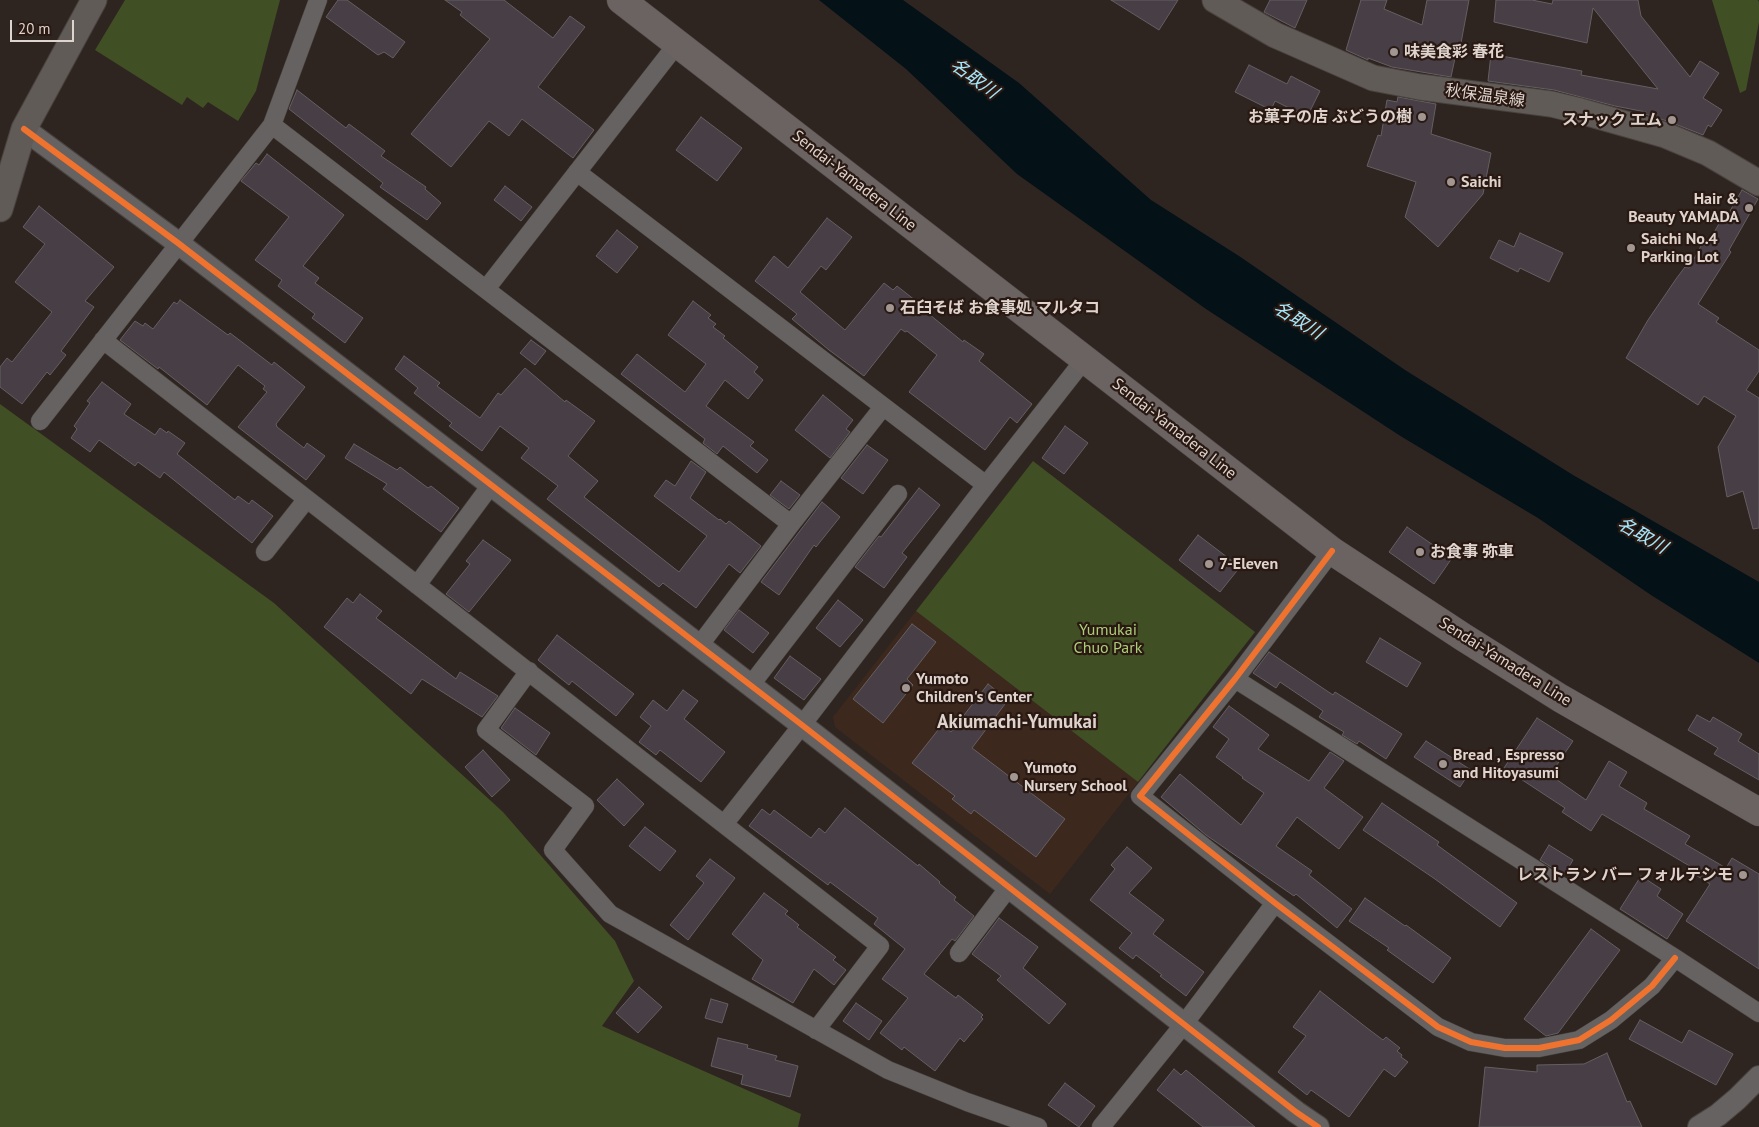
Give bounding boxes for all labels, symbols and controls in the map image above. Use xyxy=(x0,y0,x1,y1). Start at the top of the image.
scale bar xyxy=(12,10,76,42)
text: 20 m xyxy=(18,19,51,38)
place label: 味美食彩 春花 xyxy=(1404,42,1504,62)
marker: 味美食彩 春花 xyxy=(1388,46,1400,58)
water label: 名取川 xyxy=(946,54,1002,104)
street label: 秋保温泉線 xyxy=(1444,81,1526,111)
place label: お菓子の店 ぶどうの樹 xyxy=(1248,107,1412,127)
place label: スナック エム xyxy=(1562,110,1662,130)
marker: お菓子の店 ぶどうの樹 xyxy=(1416,111,1428,123)
marker: スナック エム xyxy=(1666,114,1678,126)
street label: Sendai-Yamadera Line xyxy=(788,127,920,235)
place label: Saichi xyxy=(1461,172,1502,192)
marker: Saichi xyxy=(1445,176,1457,188)
place label: Hair & Beauty YAMADA xyxy=(1628,189,1739,227)
marker: Hair & Beauty YAMADA xyxy=(1743,202,1755,214)
place label: Saichi No.4 Parking Lot xyxy=(1641,229,1719,267)
marker: Saichi No.4 Parking Lot xyxy=(1625,242,1637,254)
place label: 石臼そば お食事処 マルタコ xyxy=(900,298,1100,318)
water label: 名取川 xyxy=(1269,298,1327,344)
marker: 石臼そば お食事処 マルタコ xyxy=(884,302,896,314)
street label: Sendai-Yamadera Line xyxy=(1108,375,1240,483)
water label: 名取川 xyxy=(1613,513,1671,559)
place label: お食事 弥車 xyxy=(1430,542,1514,562)
marker: お食事 弥車 xyxy=(1414,546,1426,558)
place label: 7-Eleven xyxy=(1219,554,1278,574)
marker: 7-Eleven xyxy=(1203,558,1215,570)
street label: Sendai-Yamadera Line xyxy=(1435,614,1575,710)
park label: Yumukai Chuo Park xyxy=(1074,620,1142,658)
place label: Yumoto Children's Center xyxy=(916,669,1032,707)
marker: Yumoto Children's Center xyxy=(900,682,912,694)
district label: Akiumachi-Yumukai xyxy=(937,712,1097,734)
place label: Bread , Espresso and Hitoyasumi xyxy=(1453,745,1564,783)
place label: Yumoto Nursery School xyxy=(1024,758,1127,796)
marker: Bread , Espresso and Hitoyasumi xyxy=(1437,758,1449,770)
marker: Yumoto Nursery School xyxy=(1008,771,1020,783)
place label: レストラン バー フォルテシモ xyxy=(1517,865,1733,885)
marker: レストラン バー フォルテシモ xyxy=(1737,869,1749,881)

